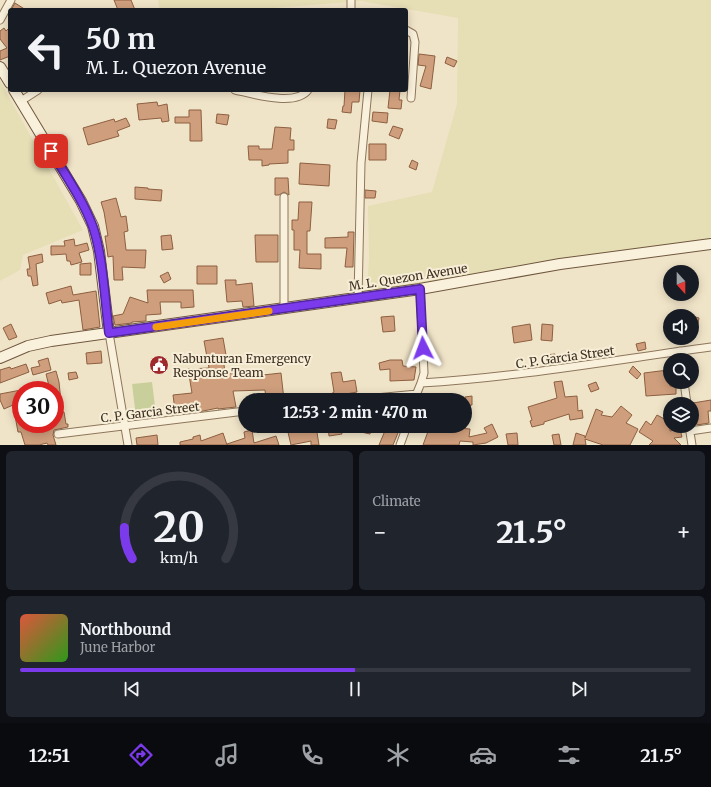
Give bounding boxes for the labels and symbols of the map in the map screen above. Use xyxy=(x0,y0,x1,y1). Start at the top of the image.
pin xyxy=(34,134,68,168)
street label: M. L. Quezon Avenue xyxy=(348,260,468,294)
north arrow xyxy=(663,265,699,301)
position arrow xyxy=(402,327,444,369)
street label: C. P. Garcia Street xyxy=(515,343,616,371)
place label: Nabunturan Emergency Response Team xyxy=(173,351,311,380)
public building icon: Nabunturan Emergency Response Team xyxy=(148,354,170,376)
speed limit sign: 30 xyxy=(12,381,64,433)
street label: C. P. Garcia Street xyxy=(100,398,201,426)

